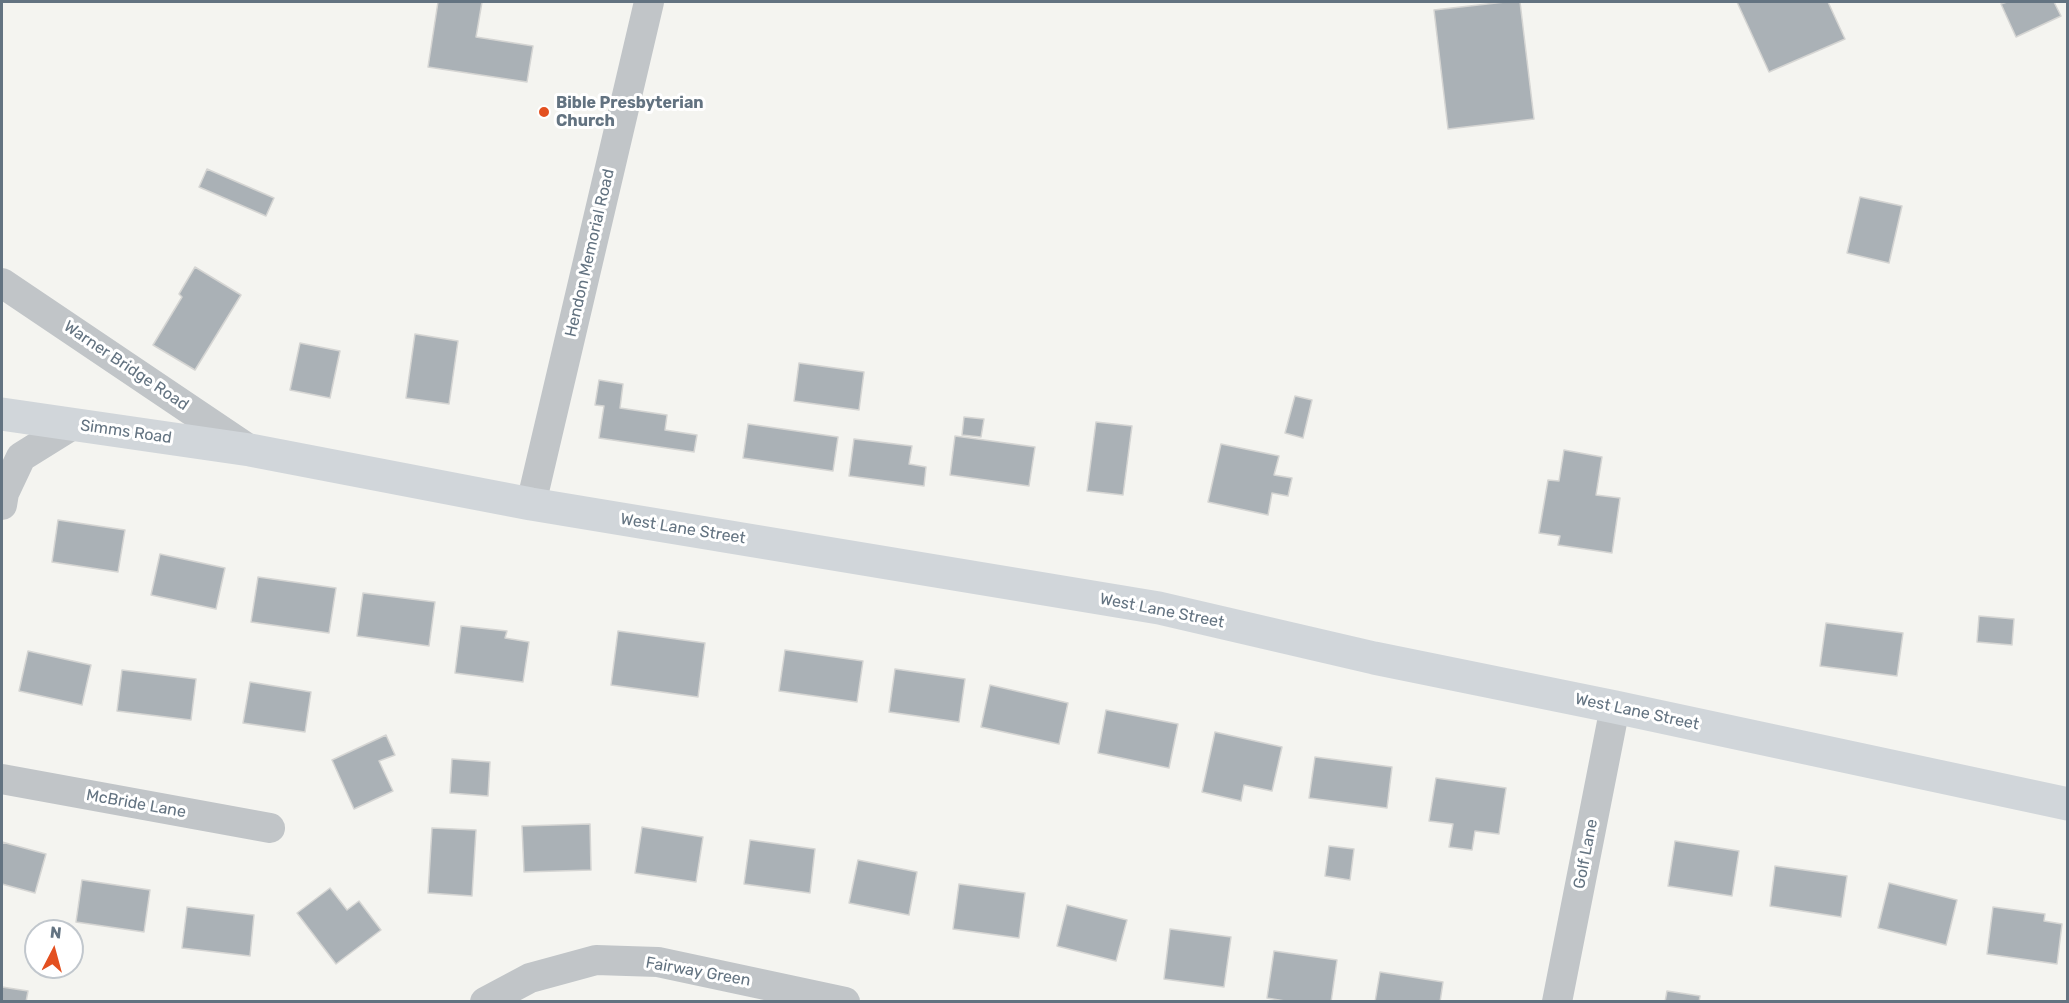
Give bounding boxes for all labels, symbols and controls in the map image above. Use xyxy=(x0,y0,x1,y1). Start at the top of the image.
place label: Bible Presbyterian Church xyxy=(556,93,704,131)
marker: Bible Presbyterian Church xyxy=(537,105,551,119)
street label: Hendon Memorial Road xyxy=(561,167,619,339)
street label: Warner Bridge Road xyxy=(60,317,192,415)
street label: Simms Road xyxy=(79,416,173,448)
street label: West Lane Street xyxy=(619,510,747,548)
street label: West Lane Street xyxy=(1098,590,1226,632)
street label: West Lane Street xyxy=(1573,689,1701,735)
street label: McBride Lane xyxy=(85,786,187,822)
street label: Golf Lane xyxy=(1570,818,1602,890)
north arrow xyxy=(24,919,84,979)
text: N xyxy=(49,923,62,943)
street label: Fairway Green xyxy=(644,953,752,991)

